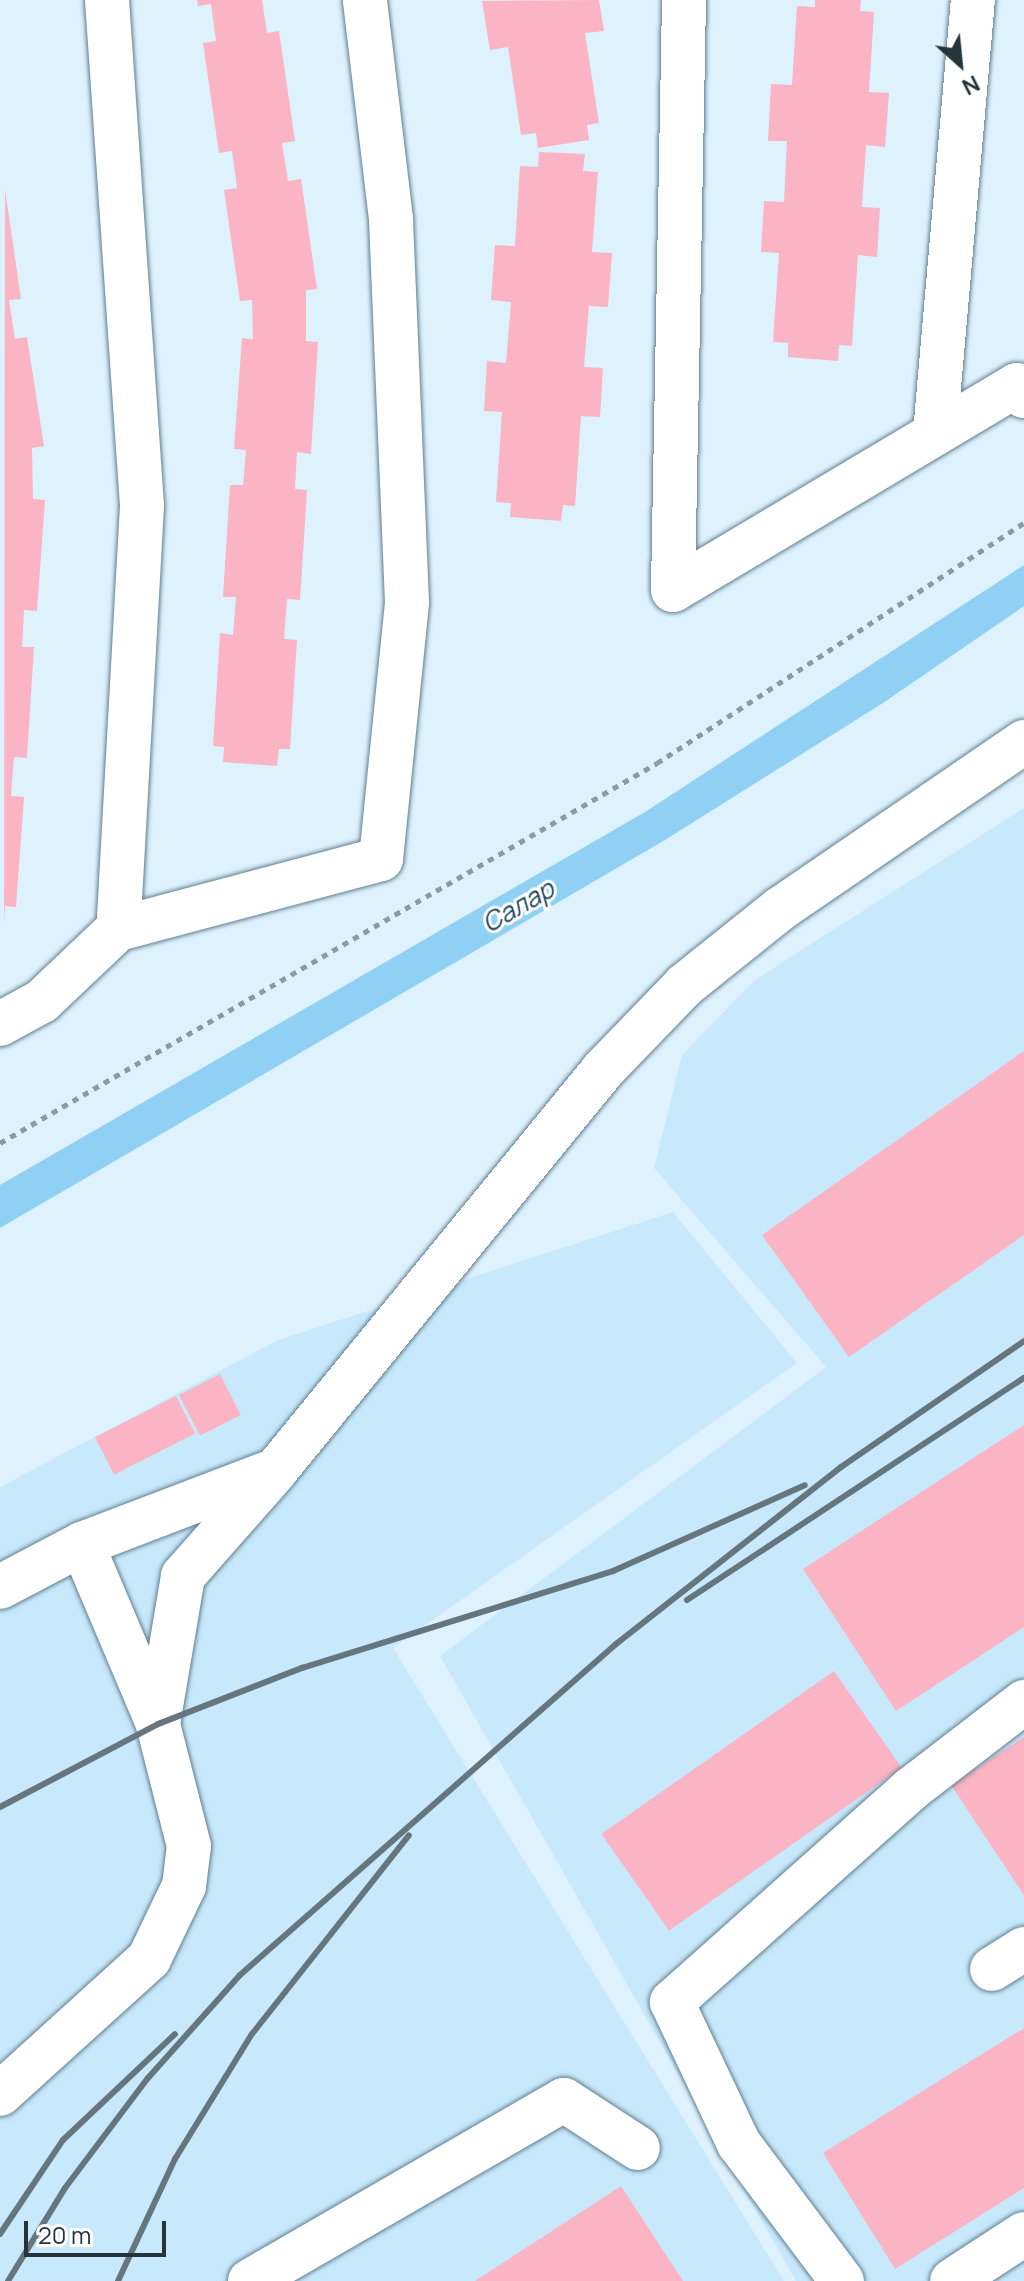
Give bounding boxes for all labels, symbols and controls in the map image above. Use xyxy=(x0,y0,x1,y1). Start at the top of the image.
north arrow xyxy=(920,24,1000,104)
text: N xyxy=(957,68,985,102)
water label: Салар xyxy=(476,873,560,939)
scale bar xyxy=(28,2205,170,2255)
text: 20 m xyxy=(38,2218,91,2251)

